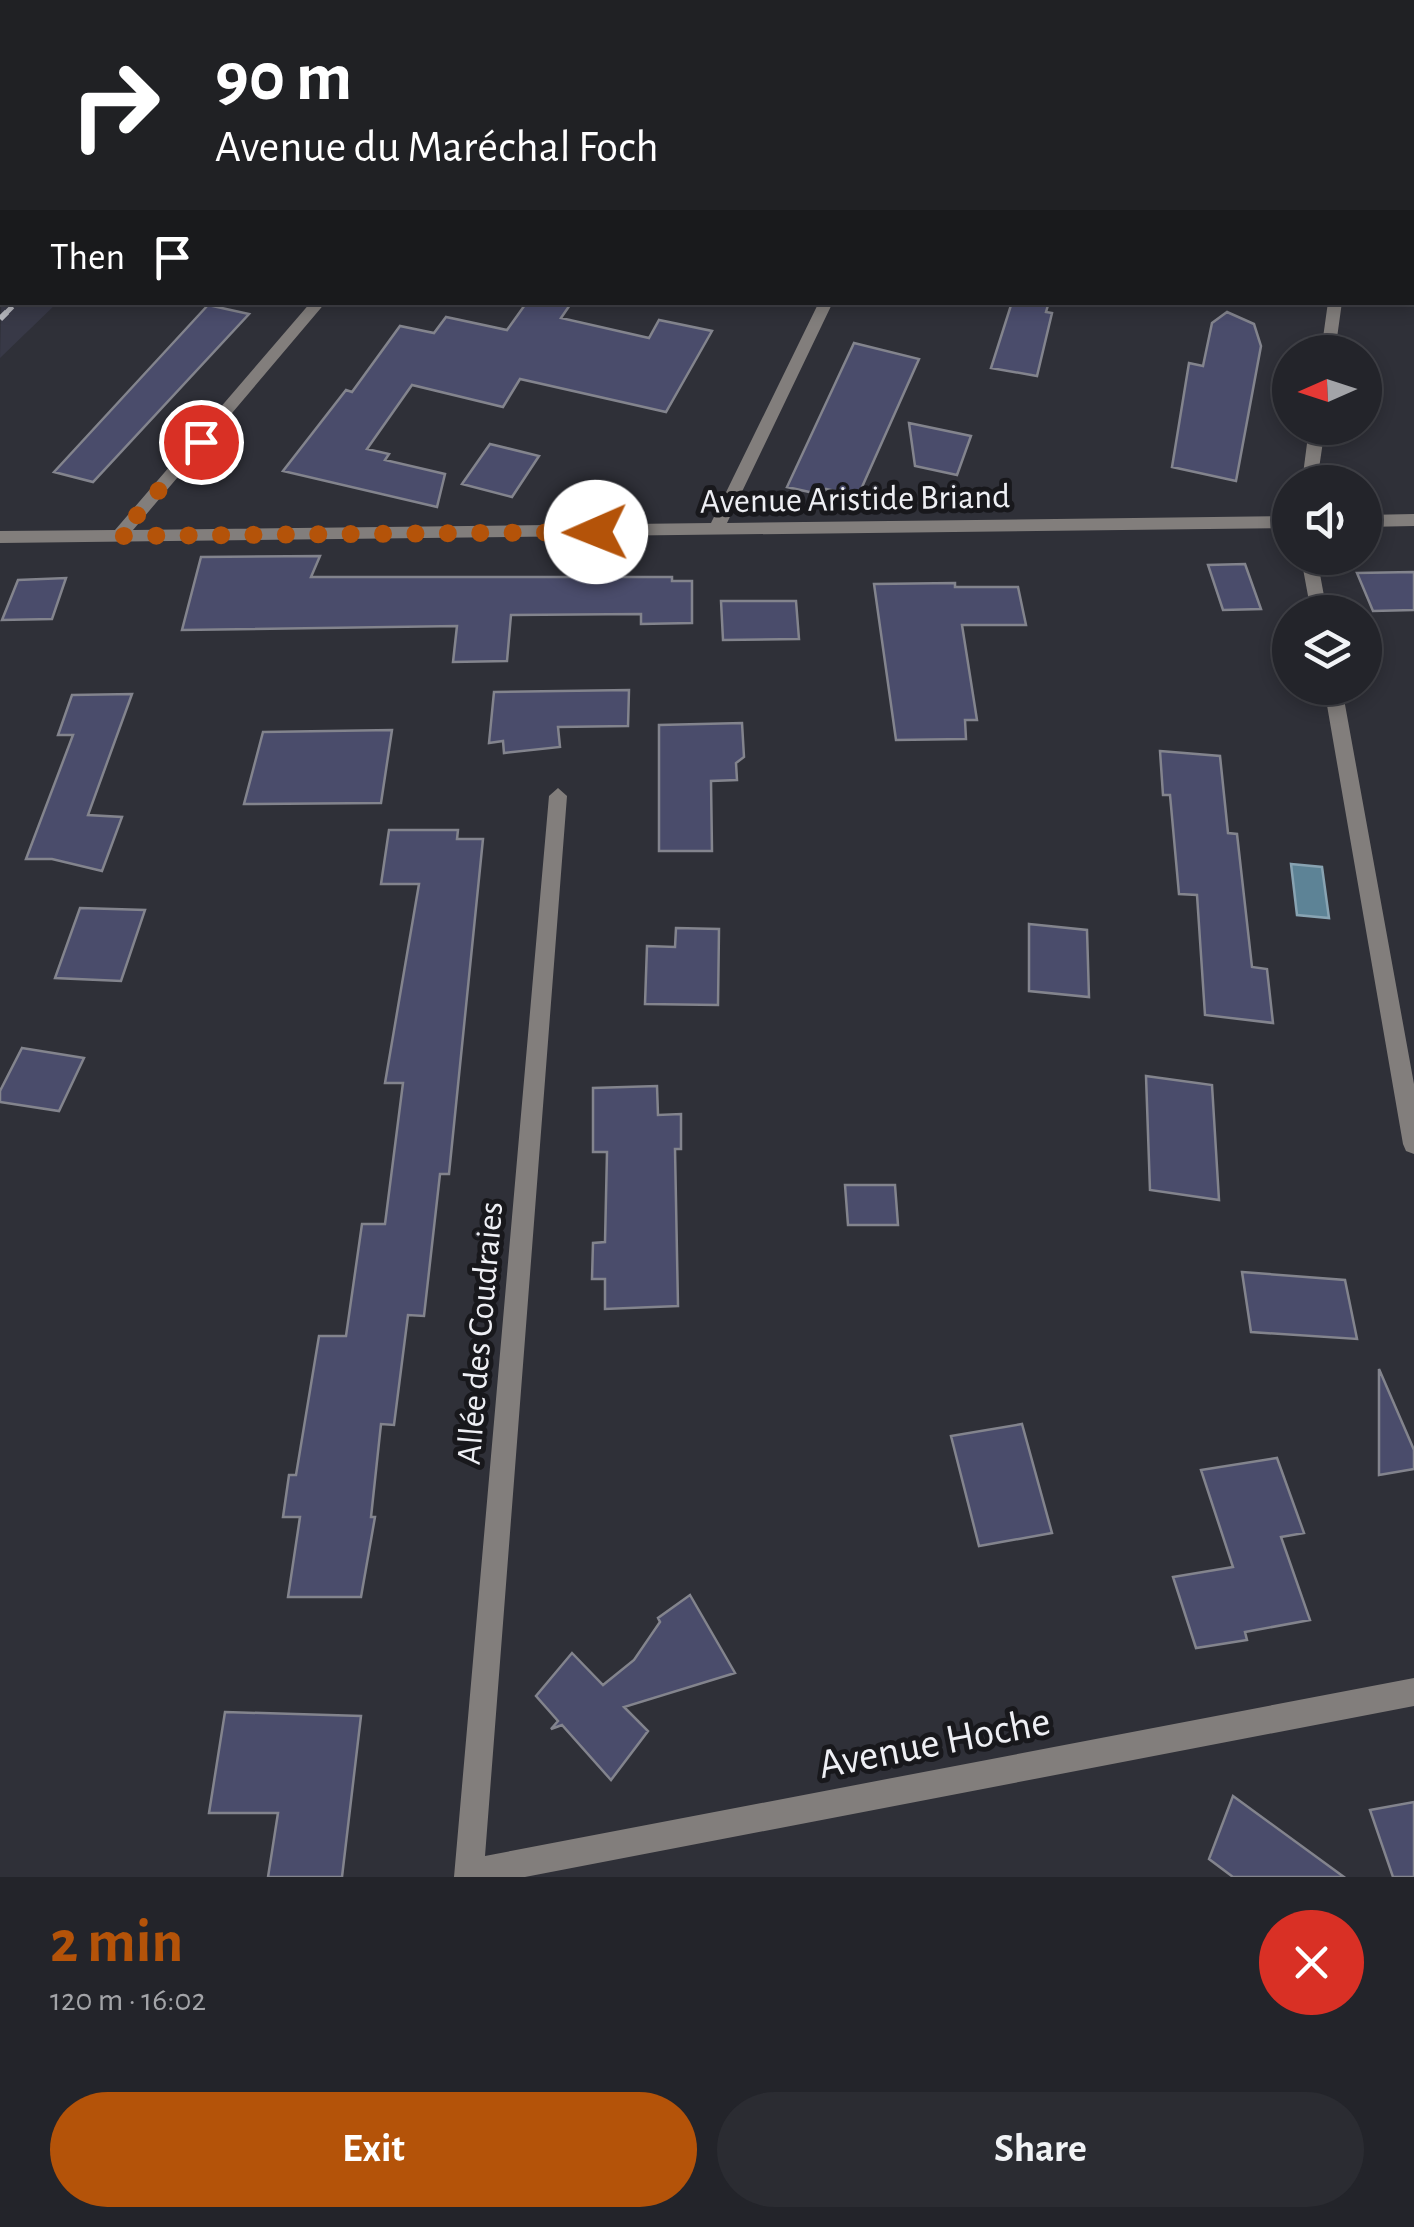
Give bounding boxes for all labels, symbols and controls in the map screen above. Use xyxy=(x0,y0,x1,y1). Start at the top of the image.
icon: right xyxy=(50,40,180,170)
text: 90 m xyxy=(215,43,352,113)
text: Avenue du Maréchal Foch xyxy=(215,125,659,170)
icon: arrive xyxy=(145,230,200,285)
text: Then xyxy=(50,239,125,277)
north arrow xyxy=(1272,335,1382,445)
map controls xyxy=(1272,335,1382,705)
pin xyxy=(159,400,244,485)
icon: arrive xyxy=(174,415,229,470)
button: sound xyxy=(1272,465,1382,575)
street label: Avenue Aristide Briand xyxy=(700,479,1010,520)
position arrow xyxy=(544,480,648,584)
button: layers xyxy=(1272,595,1382,705)
street label: Allée des Coudraies xyxy=(452,1200,509,1466)
street label: Avenue Hoche xyxy=(815,1700,1054,1786)
button: close xyxy=(1259,1910,1364,2015)
text: 2 min xyxy=(50,1913,183,1973)
text: 120 m · 16:02 xyxy=(50,1984,206,2016)
button: Exit xyxy=(50,2092,697,2207)
button: Share xyxy=(717,2092,1364,2207)

